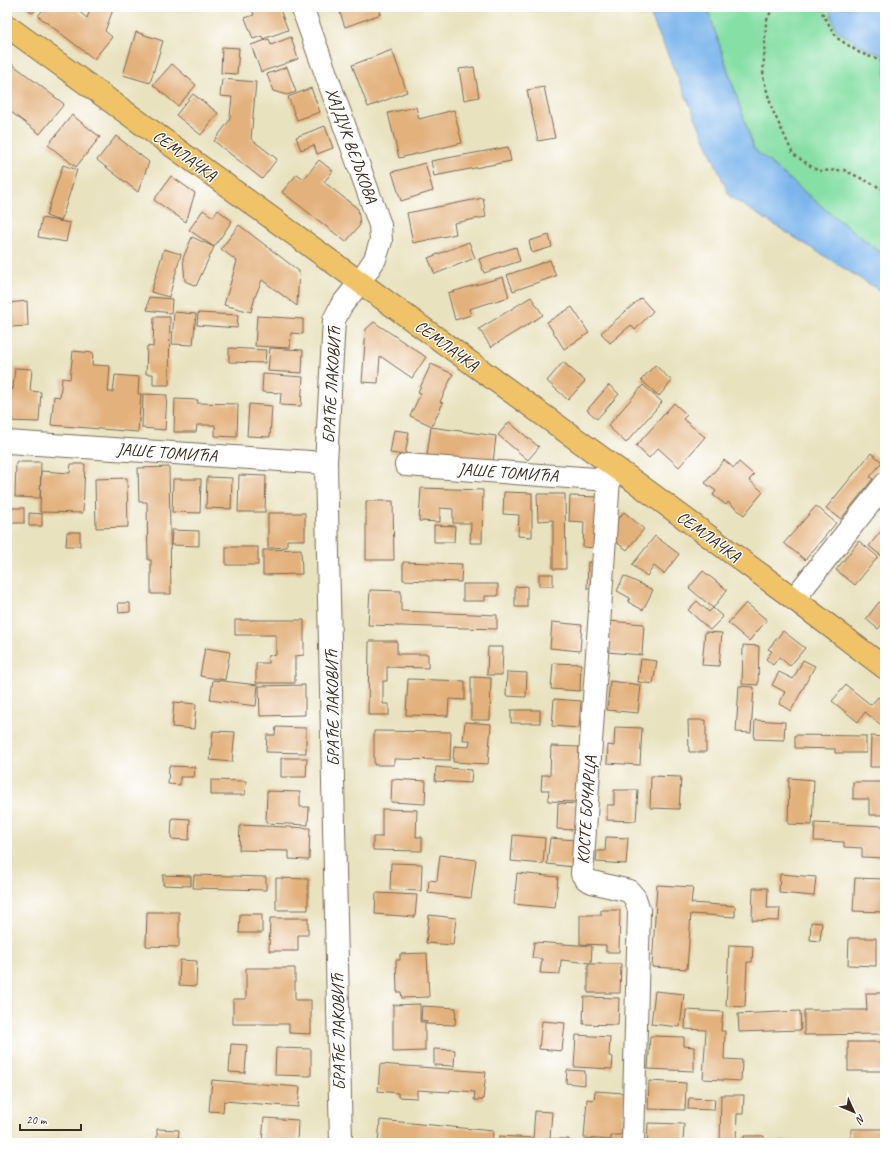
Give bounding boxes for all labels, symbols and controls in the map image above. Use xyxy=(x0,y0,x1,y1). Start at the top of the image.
street label: ХАЈДУК ВЕЉКОВА xyxy=(321,85,382,206)
street label: СЕМЛАЧКА xyxy=(149,125,221,186)
street label: СЕМЛАЧКА xyxy=(411,315,483,376)
street label: БРАЋЕ ЛАКОВИЋ xyxy=(318,325,345,444)
street label: ЈАШЕ ТОМИЋА xyxy=(115,438,219,467)
street label: ЈАШЕ ТОМИЋА xyxy=(456,458,560,487)
street label: СЕМЛАЧКА xyxy=(673,506,745,567)
street label: БРАЋЕ ЛАКОВИЋ xyxy=(321,648,344,767)
street label: КОСТЕ БОЧАРЦА xyxy=(572,755,601,865)
street label: БРАЋЕ ЛАКОВИЋ xyxy=(327,972,350,1091)
north arrow xyxy=(834,1092,874,1132)
scale bar xyxy=(20,1106,81,1132)
text: 20 m xyxy=(26,1112,48,1128)
text: N xyxy=(852,1112,869,1128)

